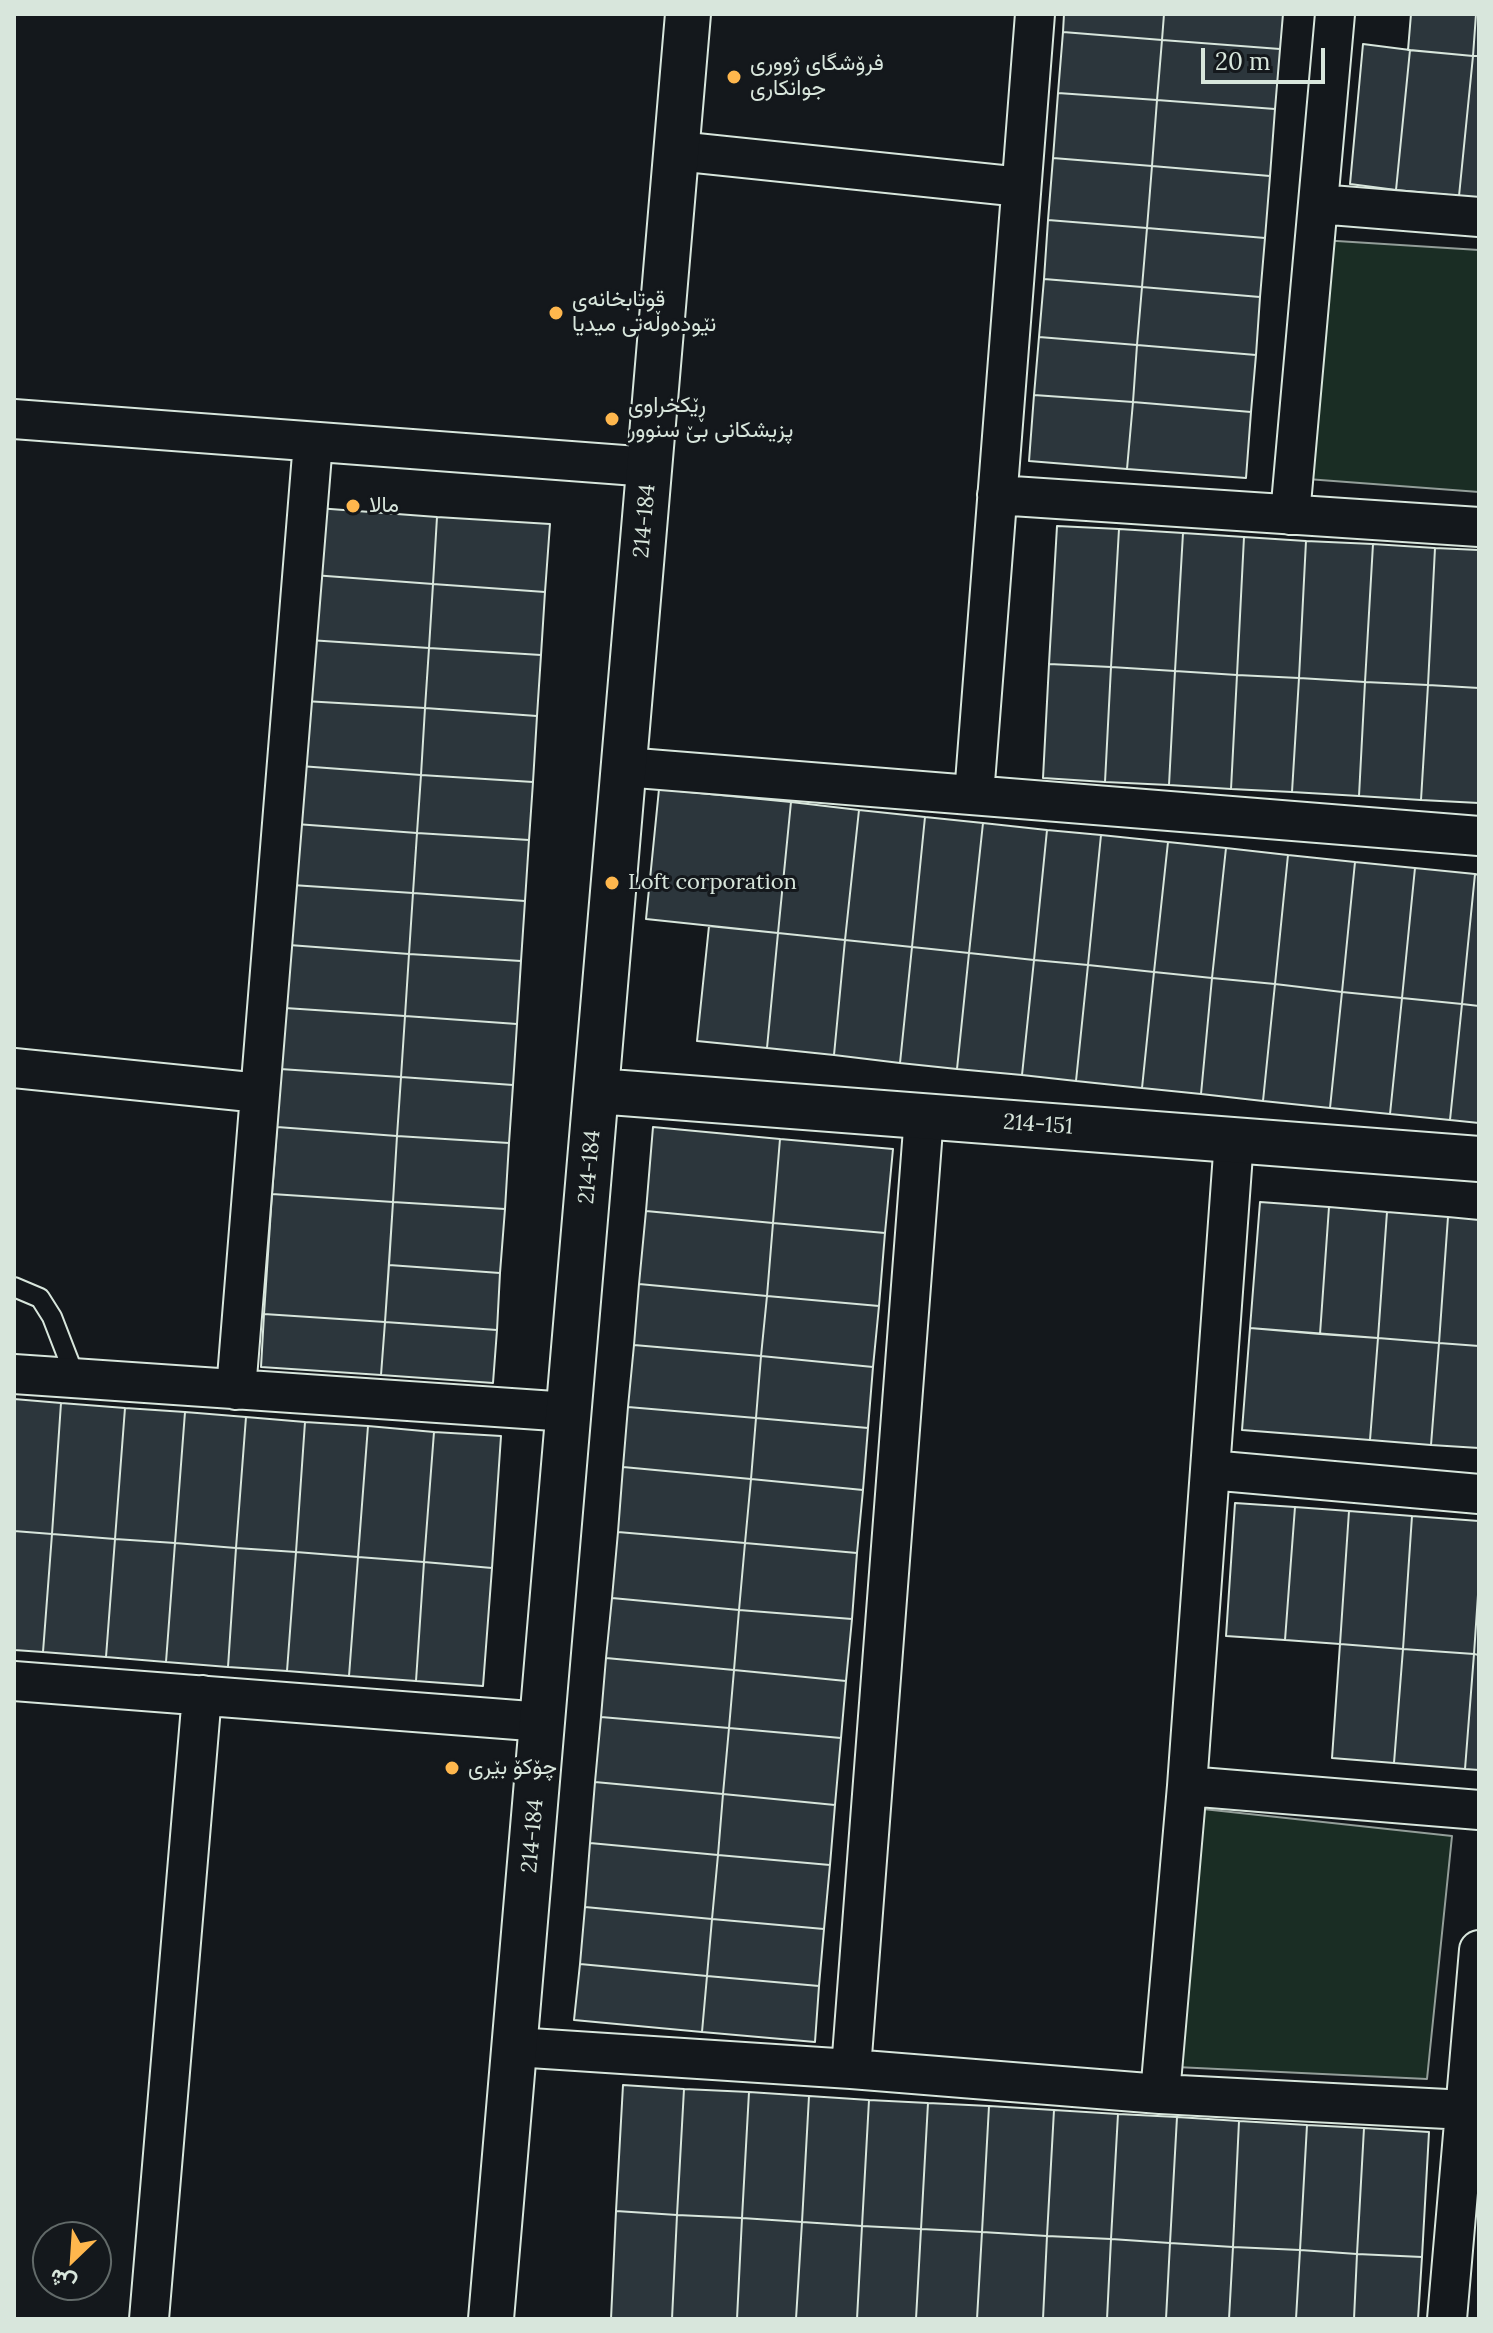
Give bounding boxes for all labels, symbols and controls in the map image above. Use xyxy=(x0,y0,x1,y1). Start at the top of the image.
scale bar xyxy=(1205,32,1329,82)
text: 20 m xyxy=(1215,46,1271,77)
place label: فرۆشگای ژووری جوانکاری xyxy=(750,51,884,102)
marker: فرۆشگای ژووری جوانکاری xyxy=(725,68,743,86)
place label: قوتابخانەی نێودەوڵەتی میدیا xyxy=(572,287,716,338)
marker: قوتابخانەی نێودەوڵەتی میدیا xyxy=(547,304,565,322)
place label: ڕێکخراوی پزیشکانی بێ سنوور xyxy=(628,393,793,444)
marker: ڕێکخراوی پزیشکانی بێ سنوور xyxy=(603,410,621,428)
street label: 214-184 xyxy=(629,483,661,559)
place label: مالا xyxy=(369,493,399,519)
marker: مالا xyxy=(344,497,362,515)
place label: Loft corporation xyxy=(628,870,797,896)
marker: Loft corporation xyxy=(603,874,621,892)
street label: 214-151 xyxy=(1002,1109,1074,1141)
street label: 214-184 xyxy=(574,1129,606,1205)
place label: چۆکۆ بێری xyxy=(468,1755,557,1781)
marker: چۆکۆ بێری xyxy=(443,1759,461,1777)
street label: 214-184 xyxy=(517,1798,549,1874)
north arrow xyxy=(32,2221,112,2301)
text: ش xyxy=(45,2263,81,2299)

